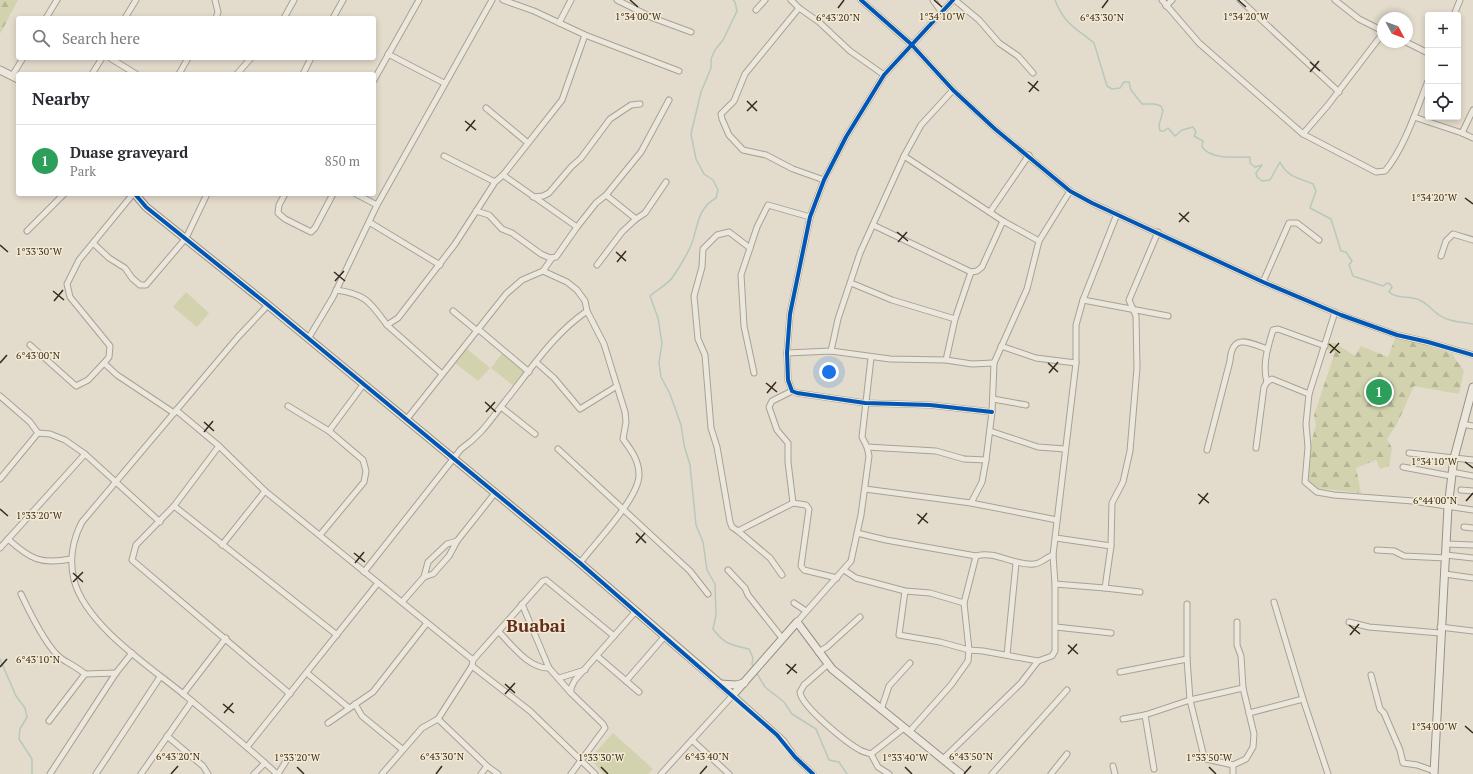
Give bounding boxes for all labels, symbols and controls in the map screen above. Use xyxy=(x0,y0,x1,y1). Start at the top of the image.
text: 1°34'00"W xyxy=(615,10,662,23)
text: 1°34'10"W xyxy=(919,10,966,23)
text: 1°34'20"W xyxy=(1223,10,1270,23)
text: 6°43'20"N xyxy=(816,11,861,24)
text: 6°43'30"N xyxy=(1080,11,1125,24)
north arrow xyxy=(1377,12,1413,48)
map controls xyxy=(1425,12,1461,120)
button: + xyxy=(1425,12,1461,48)
search box xyxy=(16,16,376,60)
icon: search xyxy=(30,27,52,49)
text: Search here xyxy=(62,28,140,48)
button: − xyxy=(1425,48,1461,84)
button: locate xyxy=(1425,84,1461,120)
text: Nearby xyxy=(32,87,90,110)
text: Duase graveyard xyxy=(70,142,188,162)
text: 1 xyxy=(41,152,49,170)
text: 850 m xyxy=(325,152,360,170)
text: Park xyxy=(70,162,96,180)
text: 1°34'20"W xyxy=(1411,191,1458,204)
text: 1°33'30"W xyxy=(16,245,63,258)
text: 6°43'00"N xyxy=(16,349,61,362)
your location xyxy=(819,362,839,382)
pin: 1 xyxy=(1366,377,1392,407)
text: 1°34'10"W xyxy=(1411,455,1458,468)
text: 6°44'00"N xyxy=(1413,494,1458,507)
text: 1°33'20"W xyxy=(16,509,63,522)
district label: Buabai xyxy=(506,613,566,637)
text: 6°43'10"N xyxy=(16,653,61,666)
text: 1°34'00"W xyxy=(1411,720,1458,733)
text: 6°43'20"N xyxy=(156,750,201,763)
text: 6°43'30"N xyxy=(420,750,465,763)
text: 6°43'40"N xyxy=(685,750,730,763)
text: 6°43'50"N xyxy=(949,750,994,763)
text: 1°33'20"W xyxy=(274,751,321,764)
text: 1°33'30"W xyxy=(578,751,625,764)
text: 1°33'40"W xyxy=(882,751,929,764)
text: 1°33'50"W xyxy=(1186,751,1233,764)

